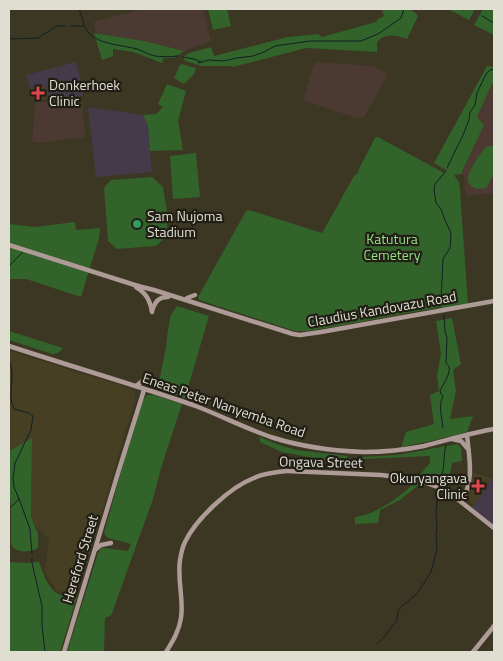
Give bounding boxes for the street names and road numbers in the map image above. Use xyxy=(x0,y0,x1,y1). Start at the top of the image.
street label: Claudius Kandovazu Road xyxy=(306,285,458,332)
street label: Eneas Peter Nanyemba Road xyxy=(140,367,309,442)
street label: Ongava Street xyxy=(279,450,363,473)
street label: Hereford Street xyxy=(56,512,103,606)

